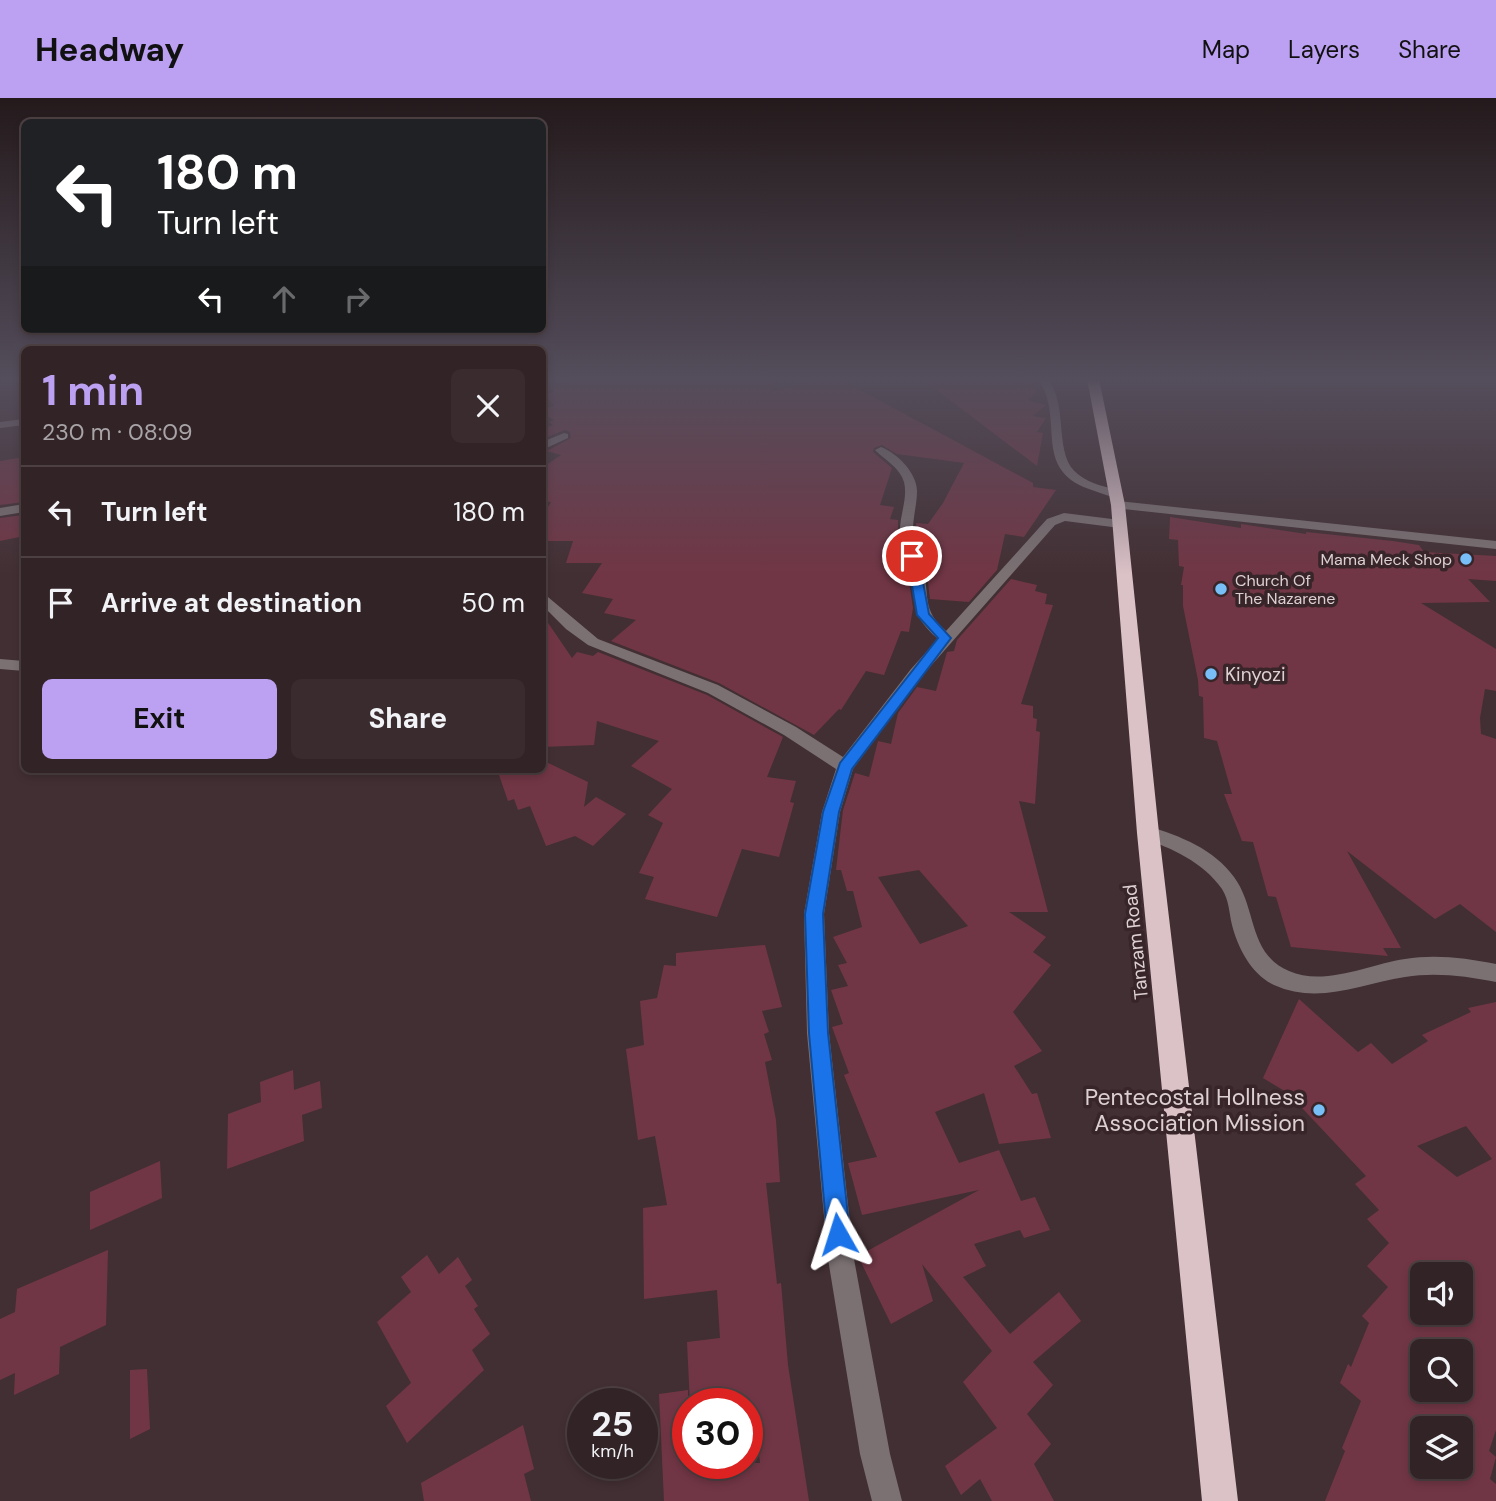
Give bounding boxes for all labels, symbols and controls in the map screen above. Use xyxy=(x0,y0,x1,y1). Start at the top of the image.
text: Headway xyxy=(35,28,184,71)
text: Map xyxy=(1202,34,1250,65)
text: Layers xyxy=(1288,34,1360,65)
text: Share xyxy=(1398,34,1461,65)
text: 180 m xyxy=(157,140,298,204)
icon: left xyxy=(42,147,133,238)
text: Turn left xyxy=(157,202,279,244)
icon: left xyxy=(192,280,230,318)
icon: ahead xyxy=(265,280,303,318)
icon: right xyxy=(338,280,376,318)
text: 1 min xyxy=(42,363,144,418)
button: close xyxy=(451,369,525,443)
text: 230 m · 08:09 xyxy=(42,417,193,447)
icon: left xyxy=(42,493,80,531)
text: Turn left xyxy=(101,495,208,529)
text: 180 m xyxy=(453,495,525,529)
pin xyxy=(882,526,942,586)
icon: arrive xyxy=(893,537,931,575)
place label: Mama Meck Shop xyxy=(1321,549,1452,570)
marker: Mama Meck Shop xyxy=(1458,551,1474,567)
place label: Church Of The Nazarene xyxy=(1235,570,1335,609)
marker: Church Of The Nazarene xyxy=(1213,581,1229,597)
icon: arrive xyxy=(42,584,80,622)
text: Arrive at destination xyxy=(101,586,362,620)
text: 50 m xyxy=(461,586,525,620)
place label: Kinyozi xyxy=(1225,662,1285,687)
marker: Kinyozi xyxy=(1203,666,1219,682)
button: Exit xyxy=(42,679,277,759)
button: Share xyxy=(291,679,525,759)
street label: Tanzam Road xyxy=(1117,883,1154,1001)
place label: Pentecostal Hollness Association Mission xyxy=(1085,1082,1305,1138)
marker: Pentecostal Hollness Association Mission xyxy=(1311,1102,1327,1118)
position arrow xyxy=(801,1197,875,1271)
map controls xyxy=(1410,1262,1473,1479)
button: sound xyxy=(1410,1262,1473,1325)
button: search xyxy=(1410,1339,1473,1402)
speed limit sign: 30 xyxy=(672,1388,763,1479)
text: 25 xyxy=(592,1401,633,1447)
button: layers xyxy=(1410,1416,1473,1479)
text: km/h xyxy=(591,1439,634,1463)

